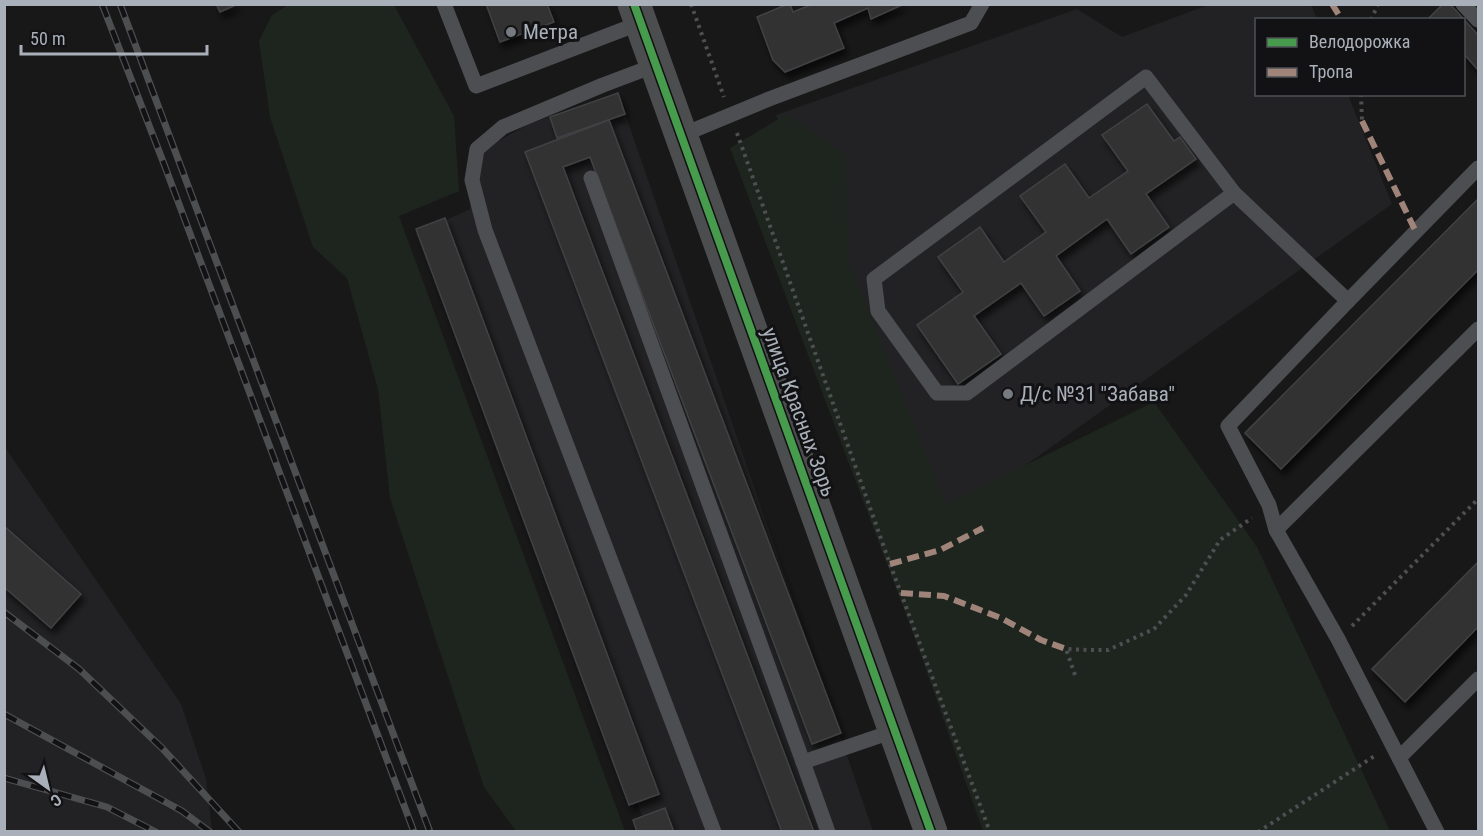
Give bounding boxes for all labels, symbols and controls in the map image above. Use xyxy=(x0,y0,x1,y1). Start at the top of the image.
scale bar xyxy=(21,18,207,56)
legend xyxy=(1255,18,1465,96)
place label: Метра xyxy=(523,20,578,44)
marker: Метра xyxy=(504,25,518,39)
text: 50 m xyxy=(30,28,65,49)
text: Велодорожка xyxy=(1309,31,1410,52)
text: Тропа xyxy=(1309,61,1353,82)
street label: улица Красных Зорь xyxy=(757,324,841,500)
place label: Д/с №31 "Забава" xyxy=(1020,382,1175,406)
marker: Д/с №31 "Забава" xyxy=(1001,387,1015,401)
north arrow xyxy=(18,758,78,818)
text: С xyxy=(47,790,65,810)

